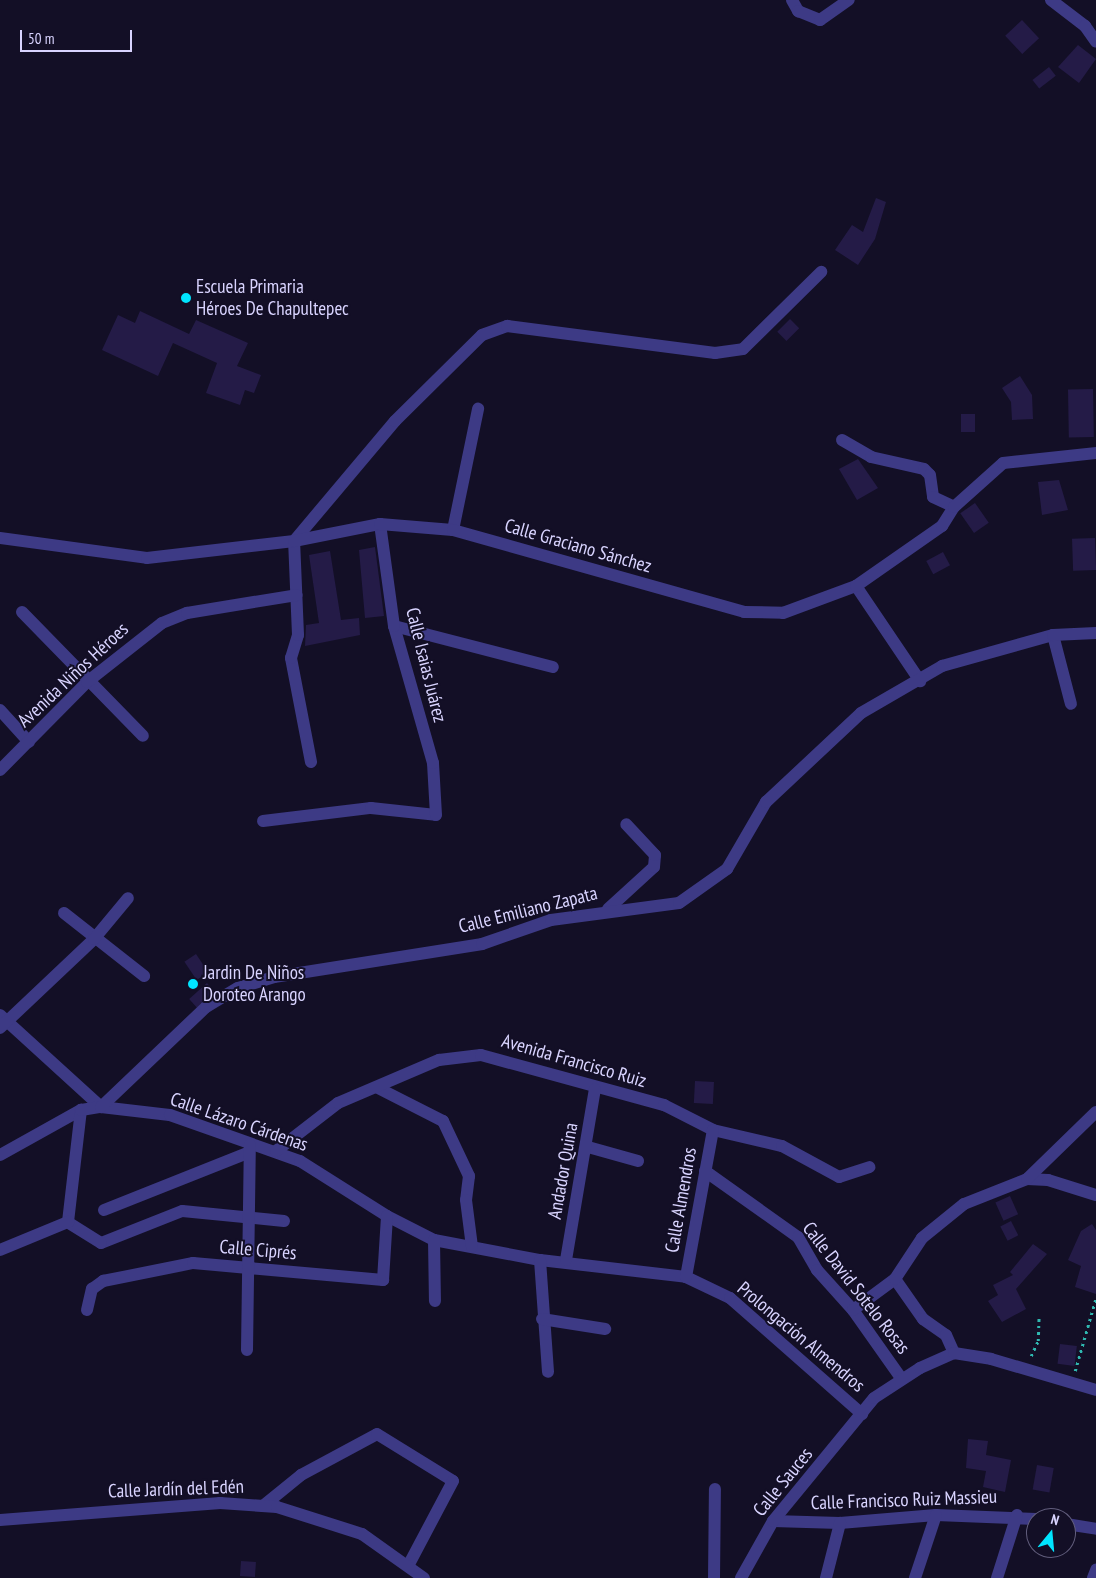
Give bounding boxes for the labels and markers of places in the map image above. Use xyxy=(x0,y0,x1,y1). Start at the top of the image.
place label: Escuela Primaria Héroes De Chapultepec xyxy=(196,276,349,320)
marker: Escuela Primaria Héroes De Chapultepec xyxy=(180,292,192,304)
place label: Jardin De Niños Doroteo Arango xyxy=(203,962,306,1006)
marker: Jardin De Niños Doroteo Arango xyxy=(187,978,199,990)

